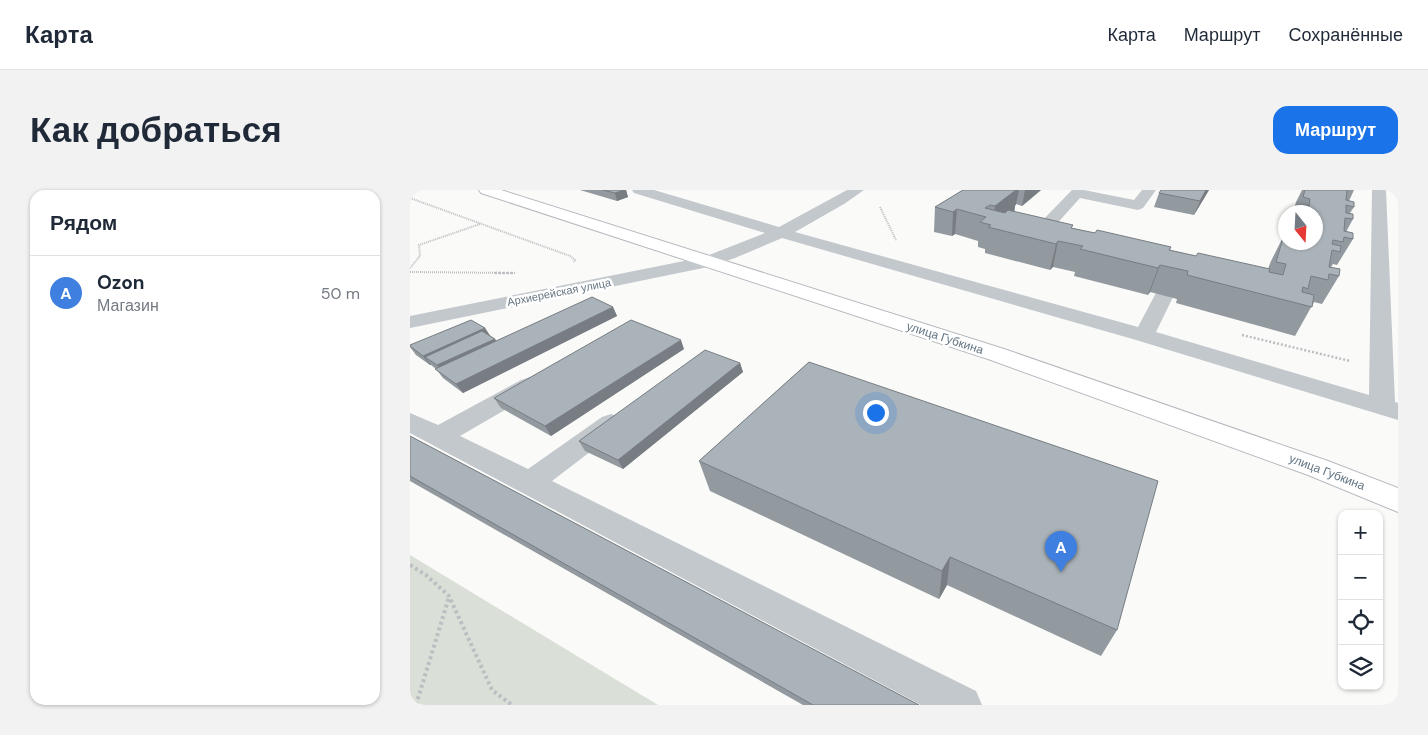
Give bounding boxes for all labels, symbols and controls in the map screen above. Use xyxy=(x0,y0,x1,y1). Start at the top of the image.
text: Карта xyxy=(25,19,93,50)
text: Карта xyxy=(1108,23,1156,47)
text: Маршрут xyxy=(1184,23,1260,47)
text: Сохранённые xyxy=(1288,23,1403,47)
button: Маршрут xyxy=(1273,106,1398,154)
text: Как добраться xyxy=(30,107,282,153)
north arrow xyxy=(1278,205,1323,250)
text: Рядом xyxy=(50,209,117,237)
text: Ozon xyxy=(97,270,145,295)
street label: Архиерейская улица xyxy=(506,275,613,309)
text: A xyxy=(60,283,72,304)
text: 50 m xyxy=(321,283,360,304)
text: Магазин xyxy=(97,295,159,316)
street label: улица Губкина xyxy=(904,318,986,358)
your location xyxy=(863,400,889,426)
street label: улица Губкина xyxy=(1287,450,1368,494)
map controls xyxy=(1338,510,1383,690)
button: + xyxy=(1338,510,1383,555)
pin: A xyxy=(1045,531,1077,572)
button: − xyxy=(1338,555,1383,600)
button: locate xyxy=(1338,600,1383,645)
button: layers xyxy=(1338,645,1383,690)

